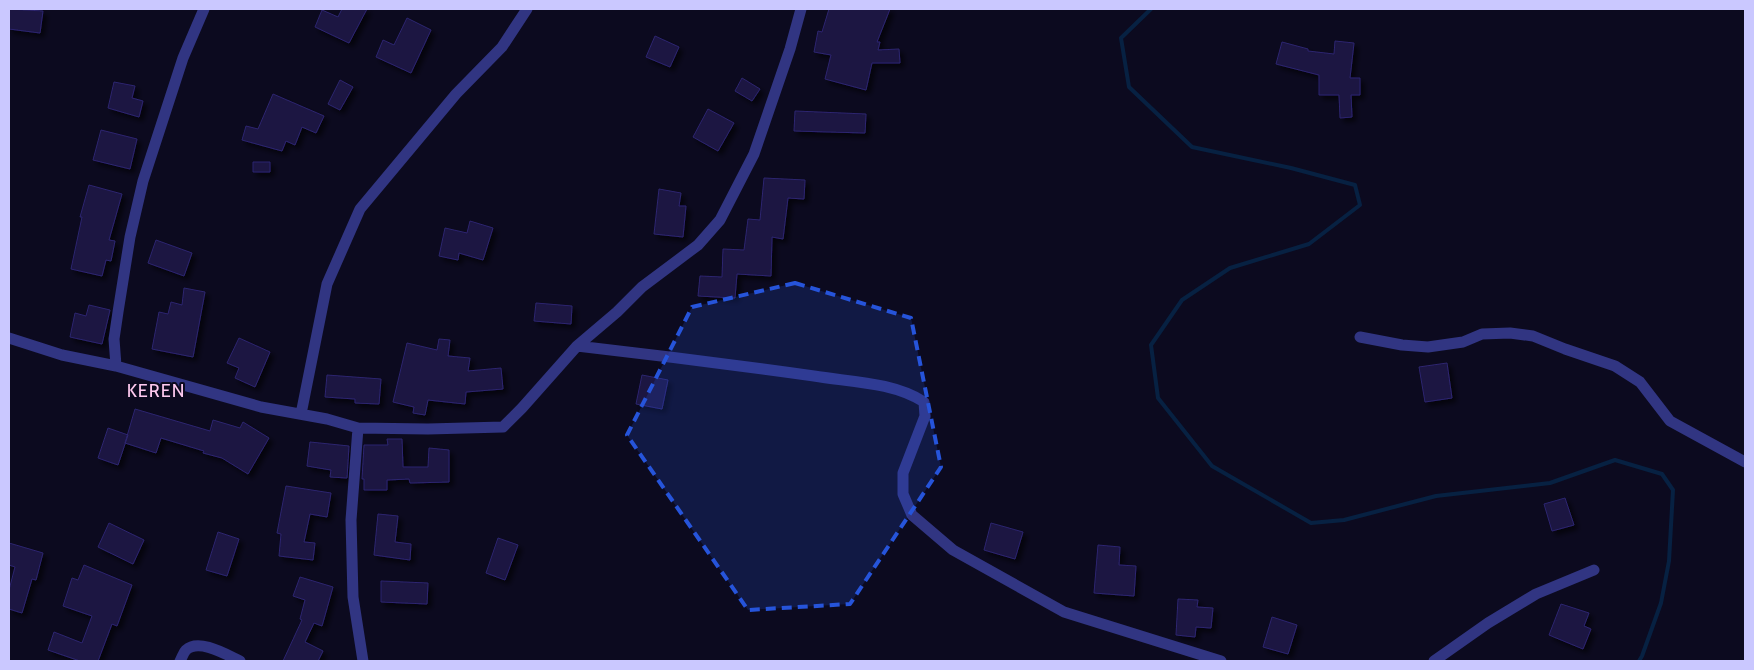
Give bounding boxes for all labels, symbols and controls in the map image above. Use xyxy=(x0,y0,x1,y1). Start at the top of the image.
district label: KEREN xyxy=(127,380,185,402)

